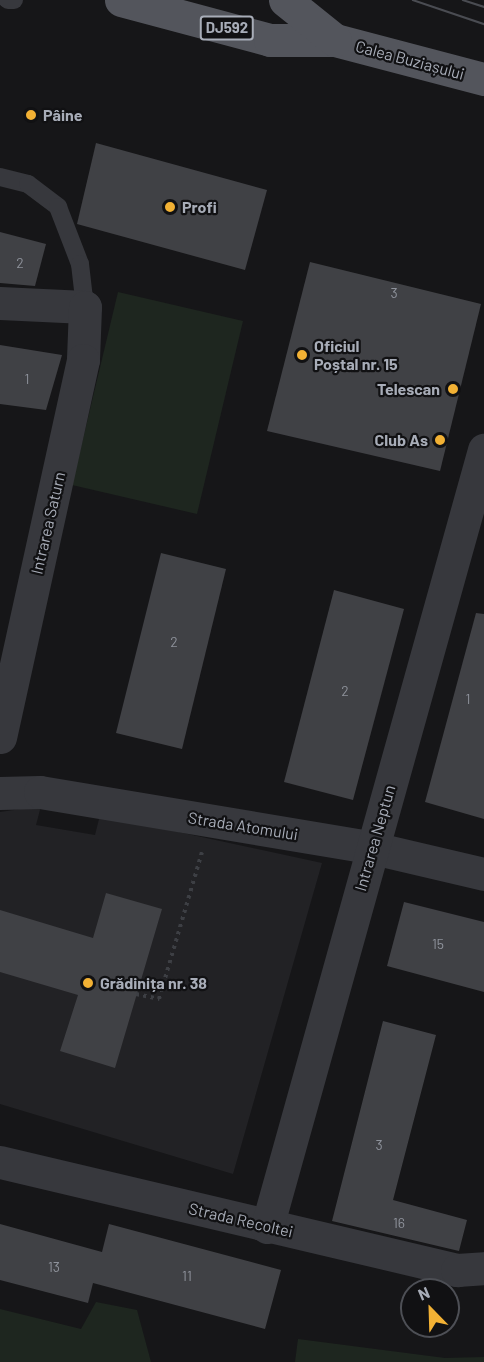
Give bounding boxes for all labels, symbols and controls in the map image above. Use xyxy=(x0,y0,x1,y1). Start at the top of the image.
road number: DJ592 xyxy=(198,16,256,40)
street label: Calea Buziașului xyxy=(354,36,466,84)
place label: Pâine xyxy=(43,105,82,125)
marker: Pâine xyxy=(24,108,38,122)
place label: Profi xyxy=(182,197,217,217)
marker: Profi xyxy=(163,200,177,214)
house number: 2 xyxy=(16,255,24,271)
house number: 3 xyxy=(390,285,398,301)
place label: Oficiul Poștal nr. 15 xyxy=(314,336,398,374)
marker: Oficiul Poștal nr. 15 xyxy=(295,348,309,362)
house number: 1 xyxy=(25,371,29,387)
place label: Telescan xyxy=(377,379,440,399)
marker: Telescan xyxy=(444,380,462,398)
place label: Club As xyxy=(375,430,428,450)
marker: Club As xyxy=(433,433,447,447)
street label: Intrarea Saturn xyxy=(27,470,69,576)
house number: 2 xyxy=(170,634,178,650)
house number: 2 xyxy=(341,683,349,699)
house number: 1 xyxy=(466,691,470,707)
street label: Intrarea Neptun xyxy=(351,783,399,893)
street label: Strada Atomului xyxy=(187,808,299,844)
house number: 15 xyxy=(432,936,444,952)
place label: Grădinița nr. 38 xyxy=(100,973,207,993)
marker: Grădinița nr. 38 xyxy=(81,976,95,990)
house number: 3 xyxy=(375,1137,383,1153)
street label: Strada Recoltei xyxy=(187,1199,295,1241)
house number: 16 xyxy=(393,1215,405,1231)
house number: 13 xyxy=(48,1259,60,1275)
house number: 11 xyxy=(182,1268,192,1284)
north arrow xyxy=(400,1278,460,1338)
text: N xyxy=(415,1282,432,1304)

